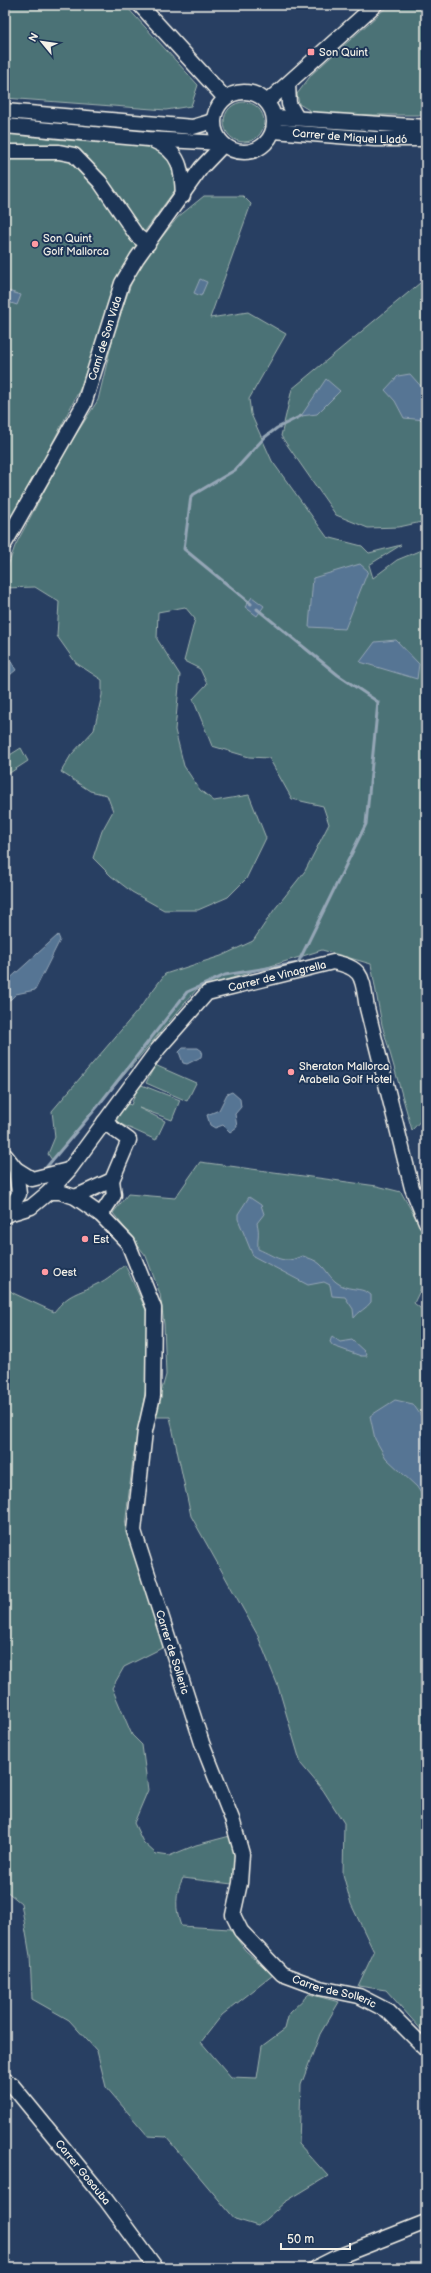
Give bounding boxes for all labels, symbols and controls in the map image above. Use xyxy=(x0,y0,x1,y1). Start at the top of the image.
north arrow xyxy=(22,22,62,62)
text: N xyxy=(26,31,41,44)
place label: Son Quint xyxy=(319,46,369,59)
marker: Son Quint xyxy=(306,47,316,57)
street label: Carrer de Miquel Lladó xyxy=(292,126,407,146)
place label: Son Quint Golf Mallorca xyxy=(43,232,109,258)
marker: Son Quint Golf Mallorca xyxy=(30,239,40,249)
street label: Camí de Son Vida xyxy=(86,294,125,382)
street label: Carrer de Vinagrella xyxy=(227,958,327,995)
place label: Sheraton Mallorca Arabella Golf Hotel xyxy=(299,1060,392,1086)
marker: Sheraton Mallorca Arabella Golf Hotel xyxy=(286,1067,296,1077)
place label: Est xyxy=(93,1233,110,1246)
marker: Est xyxy=(80,1234,90,1244)
place label: Oest xyxy=(53,1266,77,1279)
marker: Oest xyxy=(40,1267,50,1277)
street label: Carrer de Solleric xyxy=(153,1609,192,1696)
street label: Carrer de Solleric xyxy=(290,1972,379,2011)
street label: Carrer Gosauba xyxy=(52,2137,113,2207)
scale bar xyxy=(281,2225,350,2251)
text: 50 m xyxy=(287,2232,314,2247)

